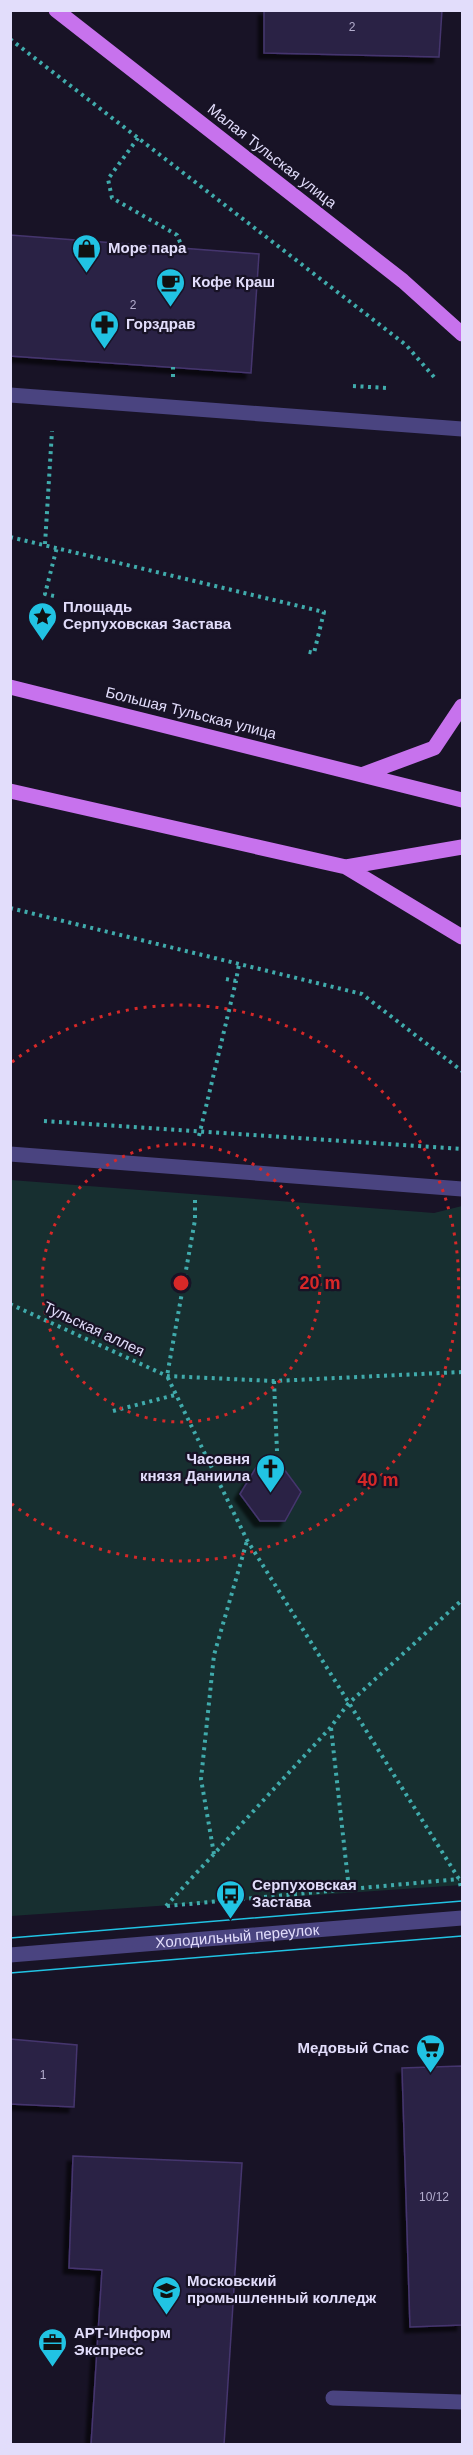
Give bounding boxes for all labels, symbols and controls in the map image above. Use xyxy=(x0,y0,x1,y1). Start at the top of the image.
house number: 2 xyxy=(349,20,356,34)
street label: Малая Тульская улица xyxy=(205,100,341,212)
shop icon: Море пара xyxy=(71,232,103,274)
place label: Море пара xyxy=(108,239,187,256)
cafe icon: Кофе Краш xyxy=(155,266,187,308)
place label: Кофе Краш xyxy=(192,273,275,290)
house number: 2 xyxy=(130,298,137,312)
pharmacy icon: Горздрав xyxy=(89,308,121,350)
place label: Горздрав xyxy=(126,315,196,332)
place label: Площадь Серпуховская Застава xyxy=(63,598,232,632)
place icon: Площадь Серпуховская Застава xyxy=(26,600,58,642)
street label: Большая Тульская улица xyxy=(104,683,279,742)
centre of rings xyxy=(171,1273,191,1293)
text: 20 m xyxy=(299,1273,341,1293)
street label: Тульская аллея xyxy=(41,1298,147,1359)
place label: Часовня князя Даниила xyxy=(140,1450,251,1484)
church icon: Часовня князя Даниила xyxy=(255,1452,287,1494)
text: 40 m xyxy=(357,1470,399,1490)
place label: Серпуховская Застава xyxy=(252,1876,357,1910)
bus stop icon: Серпуховская Застава xyxy=(215,1878,247,1920)
street label: Холодильный переулок xyxy=(155,1921,320,1951)
supermarket icon: Медовый Спас xyxy=(414,2032,446,2074)
place label: Медовый Спас xyxy=(297,2039,409,2056)
house number: 1 xyxy=(40,2068,47,2082)
house number: 10/12 xyxy=(419,2190,449,2204)
place label: Московский промышленный колледж xyxy=(187,2272,376,2306)
school or university icon: Московский промышленный колледж xyxy=(150,2274,182,2316)
place label: АРТ-Информ Экспресс xyxy=(74,2324,171,2358)
office icon: АРТ-Информ Экспресс xyxy=(37,2326,69,2368)

